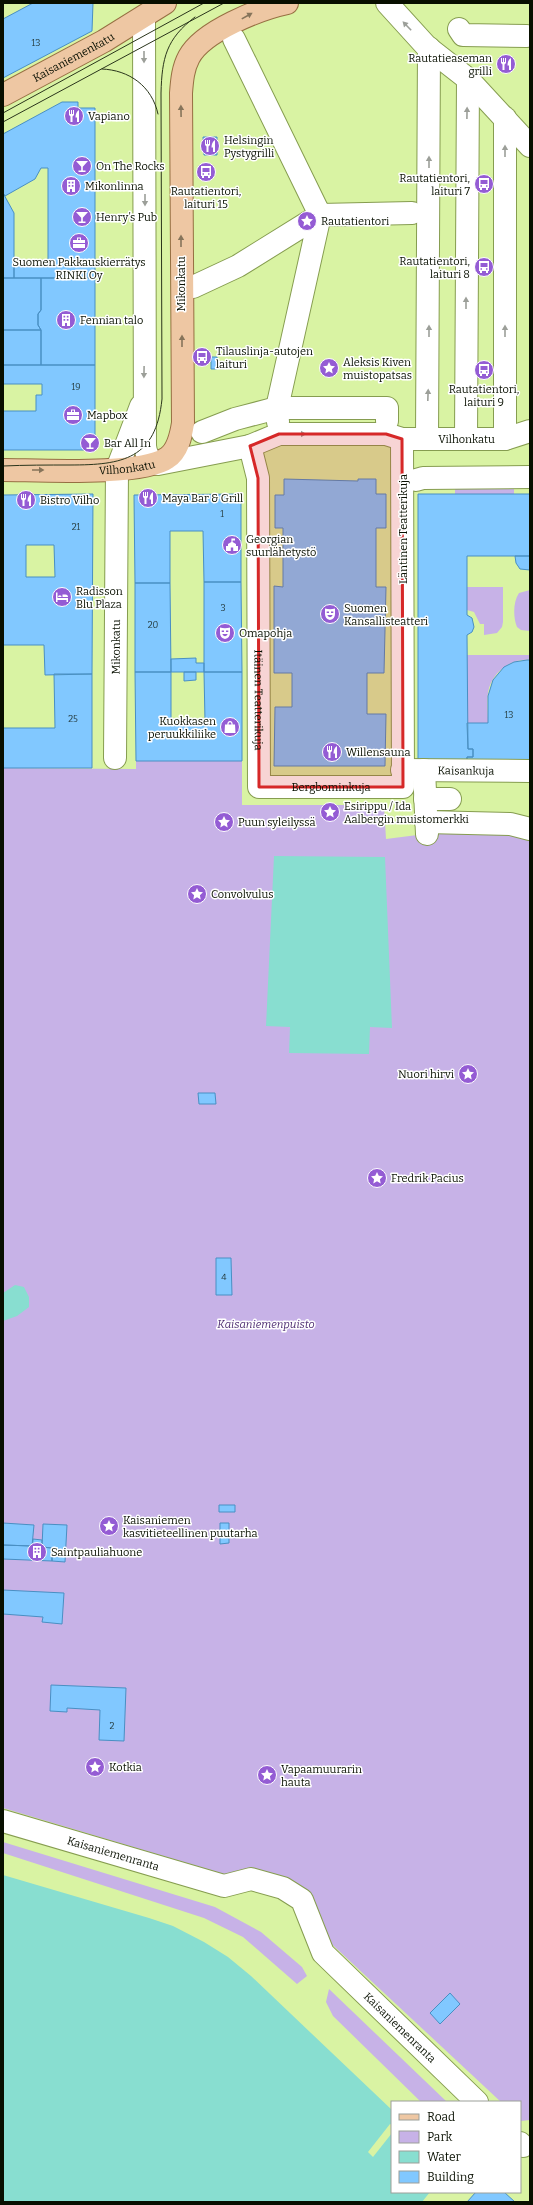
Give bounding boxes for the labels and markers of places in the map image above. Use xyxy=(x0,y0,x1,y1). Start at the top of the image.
place label: Rautatieaseman grilli xyxy=(408,52,493,78)
restaurant icon: Rautatieaseman grilli xyxy=(495,53,517,75)
restaurant icon: Vapiano xyxy=(63,105,85,127)
place label: Vapiano xyxy=(88,110,130,123)
place label: Helsingin Pystygrilli xyxy=(224,134,275,160)
restaurant icon: Helsingin Pystygrilli xyxy=(199,135,221,157)
bar icon: On The Rocks xyxy=(71,155,93,177)
place label: On The Rocks xyxy=(96,160,164,173)
bus stop icon: Rautatientori, laituri 15 xyxy=(195,161,217,183)
place label: Rautatientori, laituri 7 xyxy=(399,172,470,198)
bus stop icon: Rautatientori, laituri 7 xyxy=(473,173,495,195)
building icon: Mikonlinna xyxy=(60,175,82,197)
place label: Mikonlinna xyxy=(85,180,144,193)
place label: Rautatientori, laituri 15 xyxy=(171,185,241,211)
bar icon: Henry’s Pub xyxy=(71,206,93,228)
place icon: Rautatientori xyxy=(296,210,318,232)
place label: Henry’s Pub xyxy=(96,211,157,224)
place label: Rautatientori xyxy=(321,215,390,228)
office icon: Suomen Pakkauskierrätys RINKI Oy xyxy=(68,232,90,254)
place label: Rautatientori, laituri 8 xyxy=(399,255,470,281)
place label: Suomen Pakkauskierrätys RINKI Oy xyxy=(13,256,145,282)
bus stop icon: Rautatientori, laituri 8 xyxy=(473,256,495,278)
building icon: Fennian talo xyxy=(55,309,77,331)
place label: Fennian talo xyxy=(80,314,143,327)
place label: Tilauslinja-autojen laituri xyxy=(216,345,313,371)
bus stop icon: Tilauslinja-autojen laituri xyxy=(191,346,213,368)
place label: Aleksis Kiven muistopatsas xyxy=(343,356,412,382)
place icon: Aleksis Kiven muistopatsas xyxy=(318,357,340,379)
bus stop icon: Rautatientori, laituri 9 xyxy=(473,359,495,381)
place label: Rautatientori, laituri 9 xyxy=(449,383,519,409)
office icon: Mapbox xyxy=(62,404,84,426)
place label: Mapbox xyxy=(87,409,128,422)
bar icon: Bar All In xyxy=(79,432,101,454)
place label: Bar All In xyxy=(104,437,151,450)
restaurant icon: Maya Bar & Grill xyxy=(137,487,159,509)
restaurant icon: Bistro Vilho xyxy=(15,489,37,511)
place label: Maya Bar & Grill xyxy=(162,492,243,505)
place label: Bistro Vilho xyxy=(40,494,99,507)
place label: Georgian suurlähetystö xyxy=(246,533,316,559)
public building icon: Georgian suurlähetystö xyxy=(221,534,243,556)
place label: Radisson Blu Plaza xyxy=(76,585,123,611)
hotel icon: Radisson Blu Plaza xyxy=(51,586,73,608)
place label: Suomen Kansallisteatteri xyxy=(344,602,429,628)
theatre icon: Suomen Kansallisteatteri xyxy=(319,603,341,625)
theatre icon: Omapohja xyxy=(214,622,236,644)
place label: Omapohja xyxy=(239,627,292,640)
place label: Kuokkasen peruukkiliike xyxy=(148,715,216,741)
shop icon: Kuokkasen peruukkiliike xyxy=(219,716,241,738)
restaurant icon: Willensauna xyxy=(321,741,343,763)
place label: Willensauna xyxy=(346,746,410,759)
place label: Esirippu / Ida Aalbergin muistomerkki xyxy=(344,800,469,826)
place icon: Esirippu / Ida Aalbergin muistomerkki xyxy=(319,801,341,823)
place icon: Puun syleilyssä xyxy=(213,811,235,833)
place label: Puun syleilyssä xyxy=(238,816,316,829)
place icon: Convolvulus xyxy=(186,883,208,905)
place label: Convolvulus xyxy=(211,888,274,901)
place icon: Nuori hirvi xyxy=(457,1063,479,1085)
place label: Nuori hirvi xyxy=(398,1068,455,1081)
place icon: Fredrik Pacius xyxy=(366,1167,388,1189)
place label: Fredrik Pacius xyxy=(391,1172,464,1185)
place label: Kaisaniemen kasvitieteellinen puutarha xyxy=(123,1514,258,1540)
place icon: Kaisaniemen kasvitieteellinen puutarha xyxy=(98,1515,120,1537)
building icon: Saintpauliahuone xyxy=(26,1541,48,1563)
place label: Saintpauliahuone xyxy=(51,1546,142,1559)
place icon: Kotkia xyxy=(84,1756,106,1778)
place label: Kotkia xyxy=(109,1761,142,1774)
place label: Vapaamuurarin hauta xyxy=(281,1763,362,1789)
place icon: Vapaamuurarin hauta xyxy=(256,1764,278,1786)

